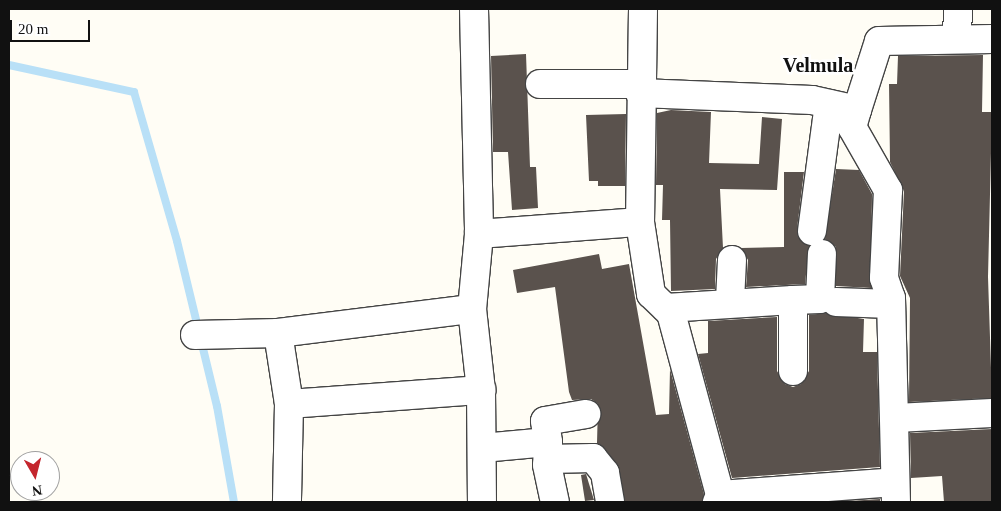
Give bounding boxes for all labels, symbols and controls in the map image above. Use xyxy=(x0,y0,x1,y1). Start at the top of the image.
scale bar xyxy=(12,10,92,42)
text: 20 m xyxy=(18,21,48,37)
district label: Velmula xyxy=(783,53,853,77)
north arrow xyxy=(10,451,60,501)
text: N xyxy=(31,482,43,498)

